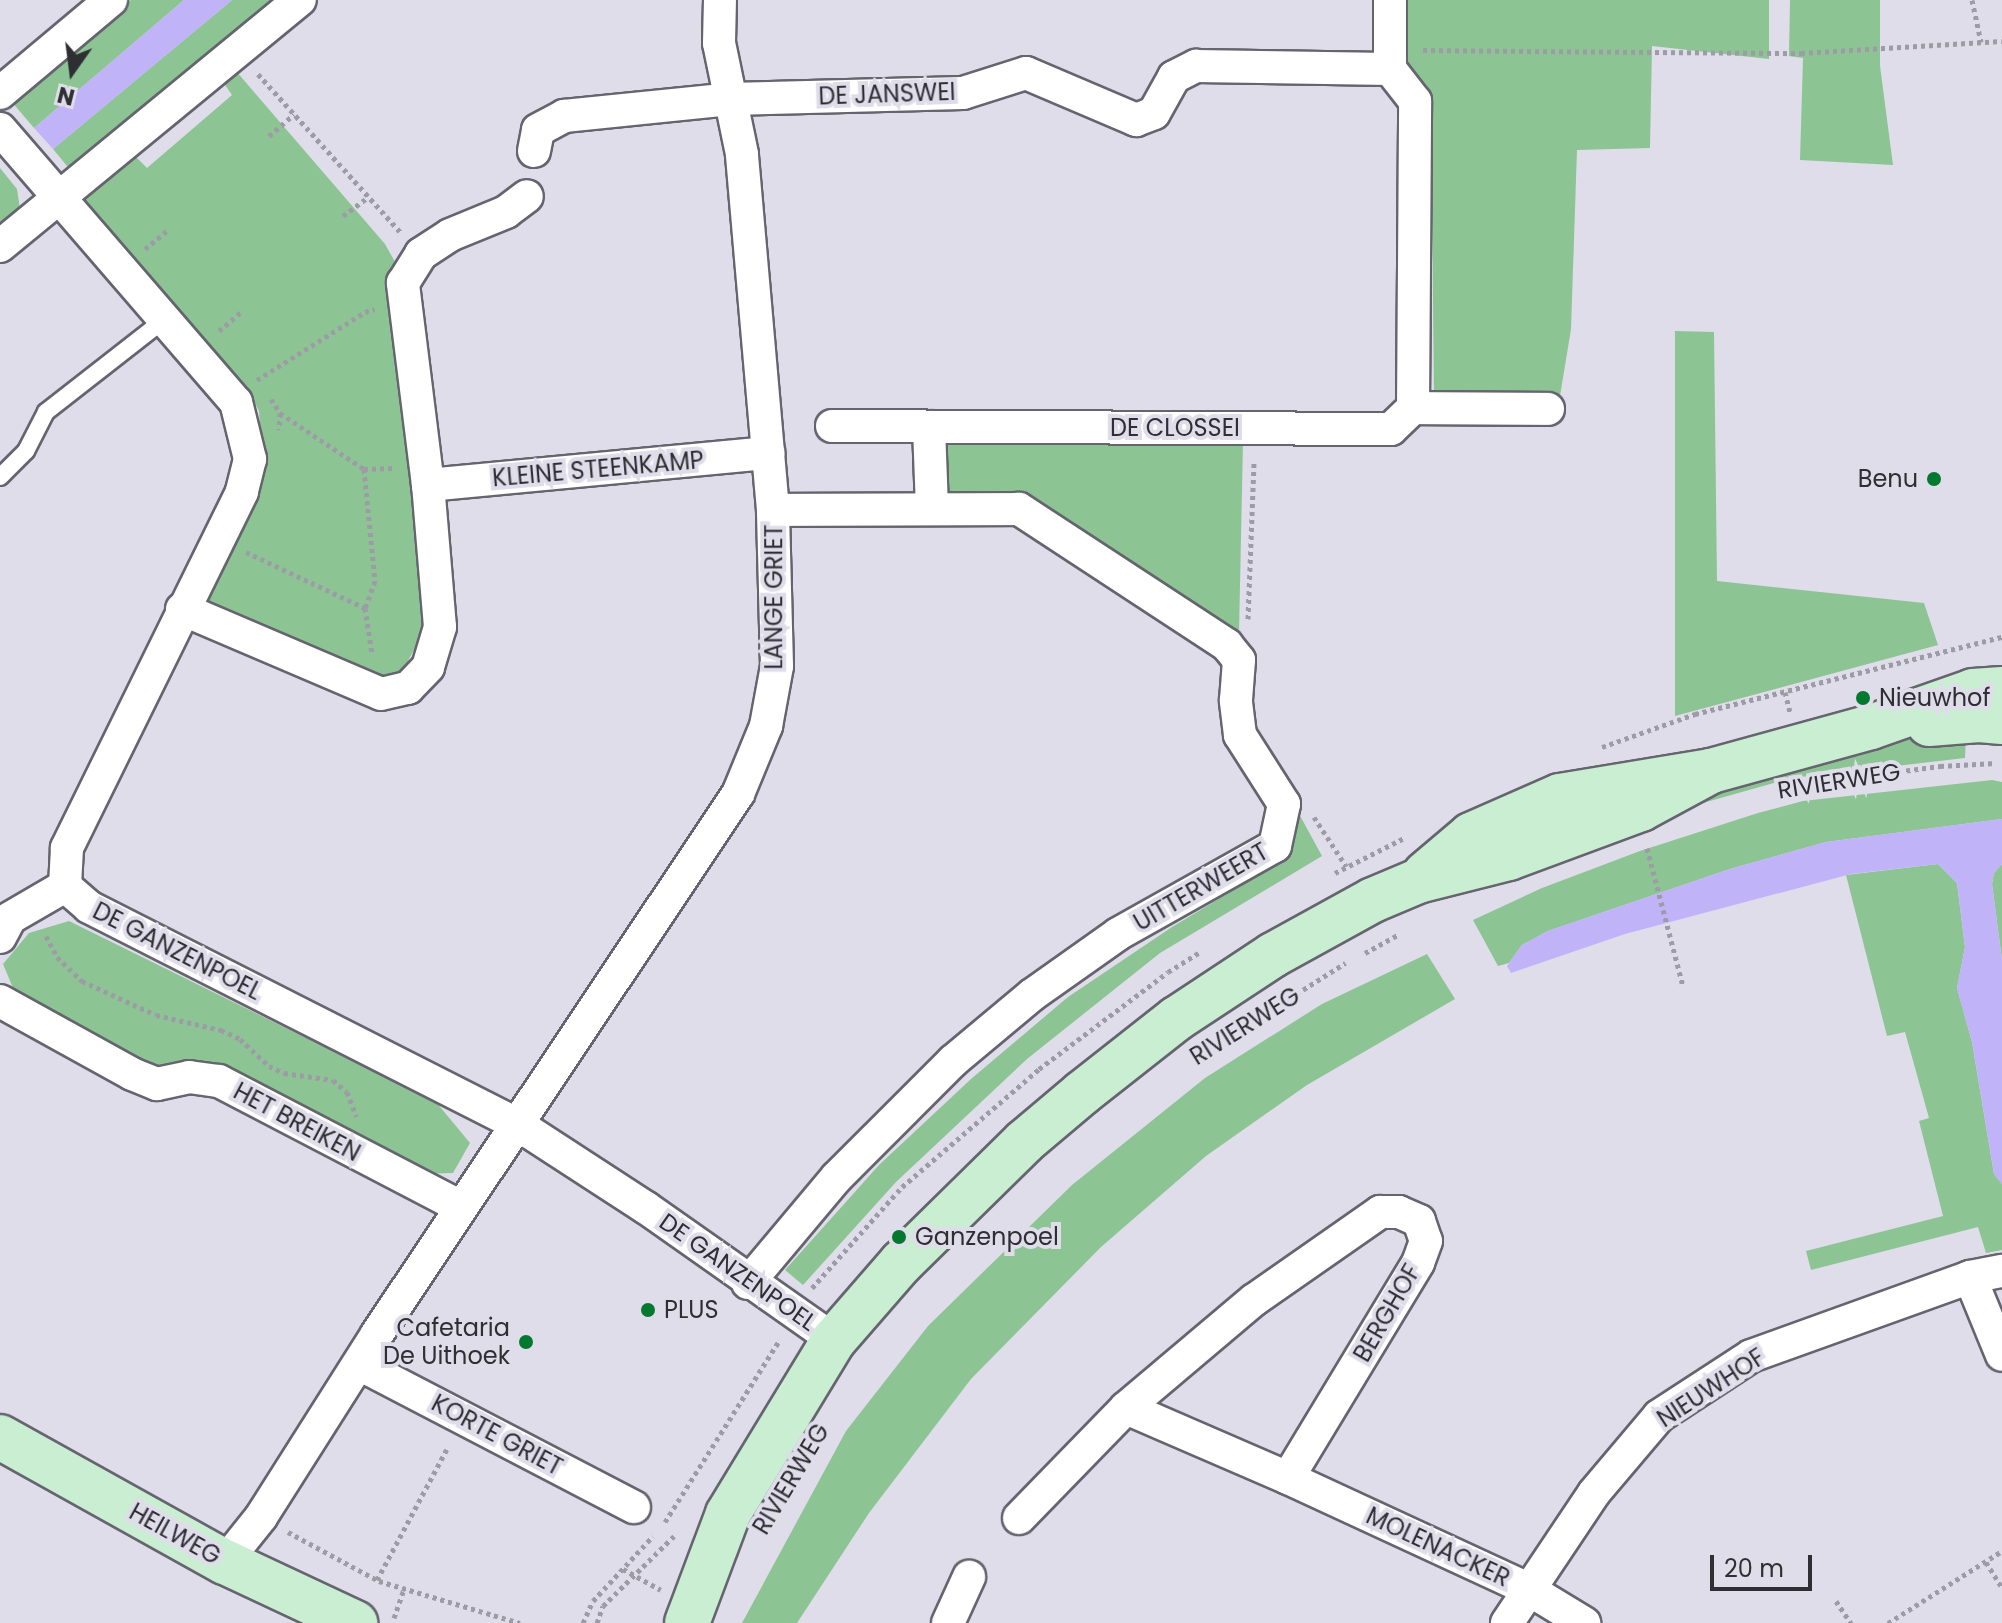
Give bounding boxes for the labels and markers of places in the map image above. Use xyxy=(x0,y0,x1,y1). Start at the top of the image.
place label: Benu xyxy=(1858,465,1918,493)
marker: Benu xyxy=(1925,470,1943,488)
place label: Nieuwhof xyxy=(1879,684,1990,712)
marker: Nieuwhof xyxy=(1854,689,1872,707)
place label: Ganzenpoel xyxy=(915,1223,1059,1251)
marker: Ganzenpoel xyxy=(890,1228,908,1246)
place label: PLUS xyxy=(664,1296,719,1324)
marker: PLUS xyxy=(639,1301,657,1319)
place label: Cafetaria De Uithoek xyxy=(383,1314,510,1370)
marker: Cafetaria De Uithoek xyxy=(517,1333,535,1351)

